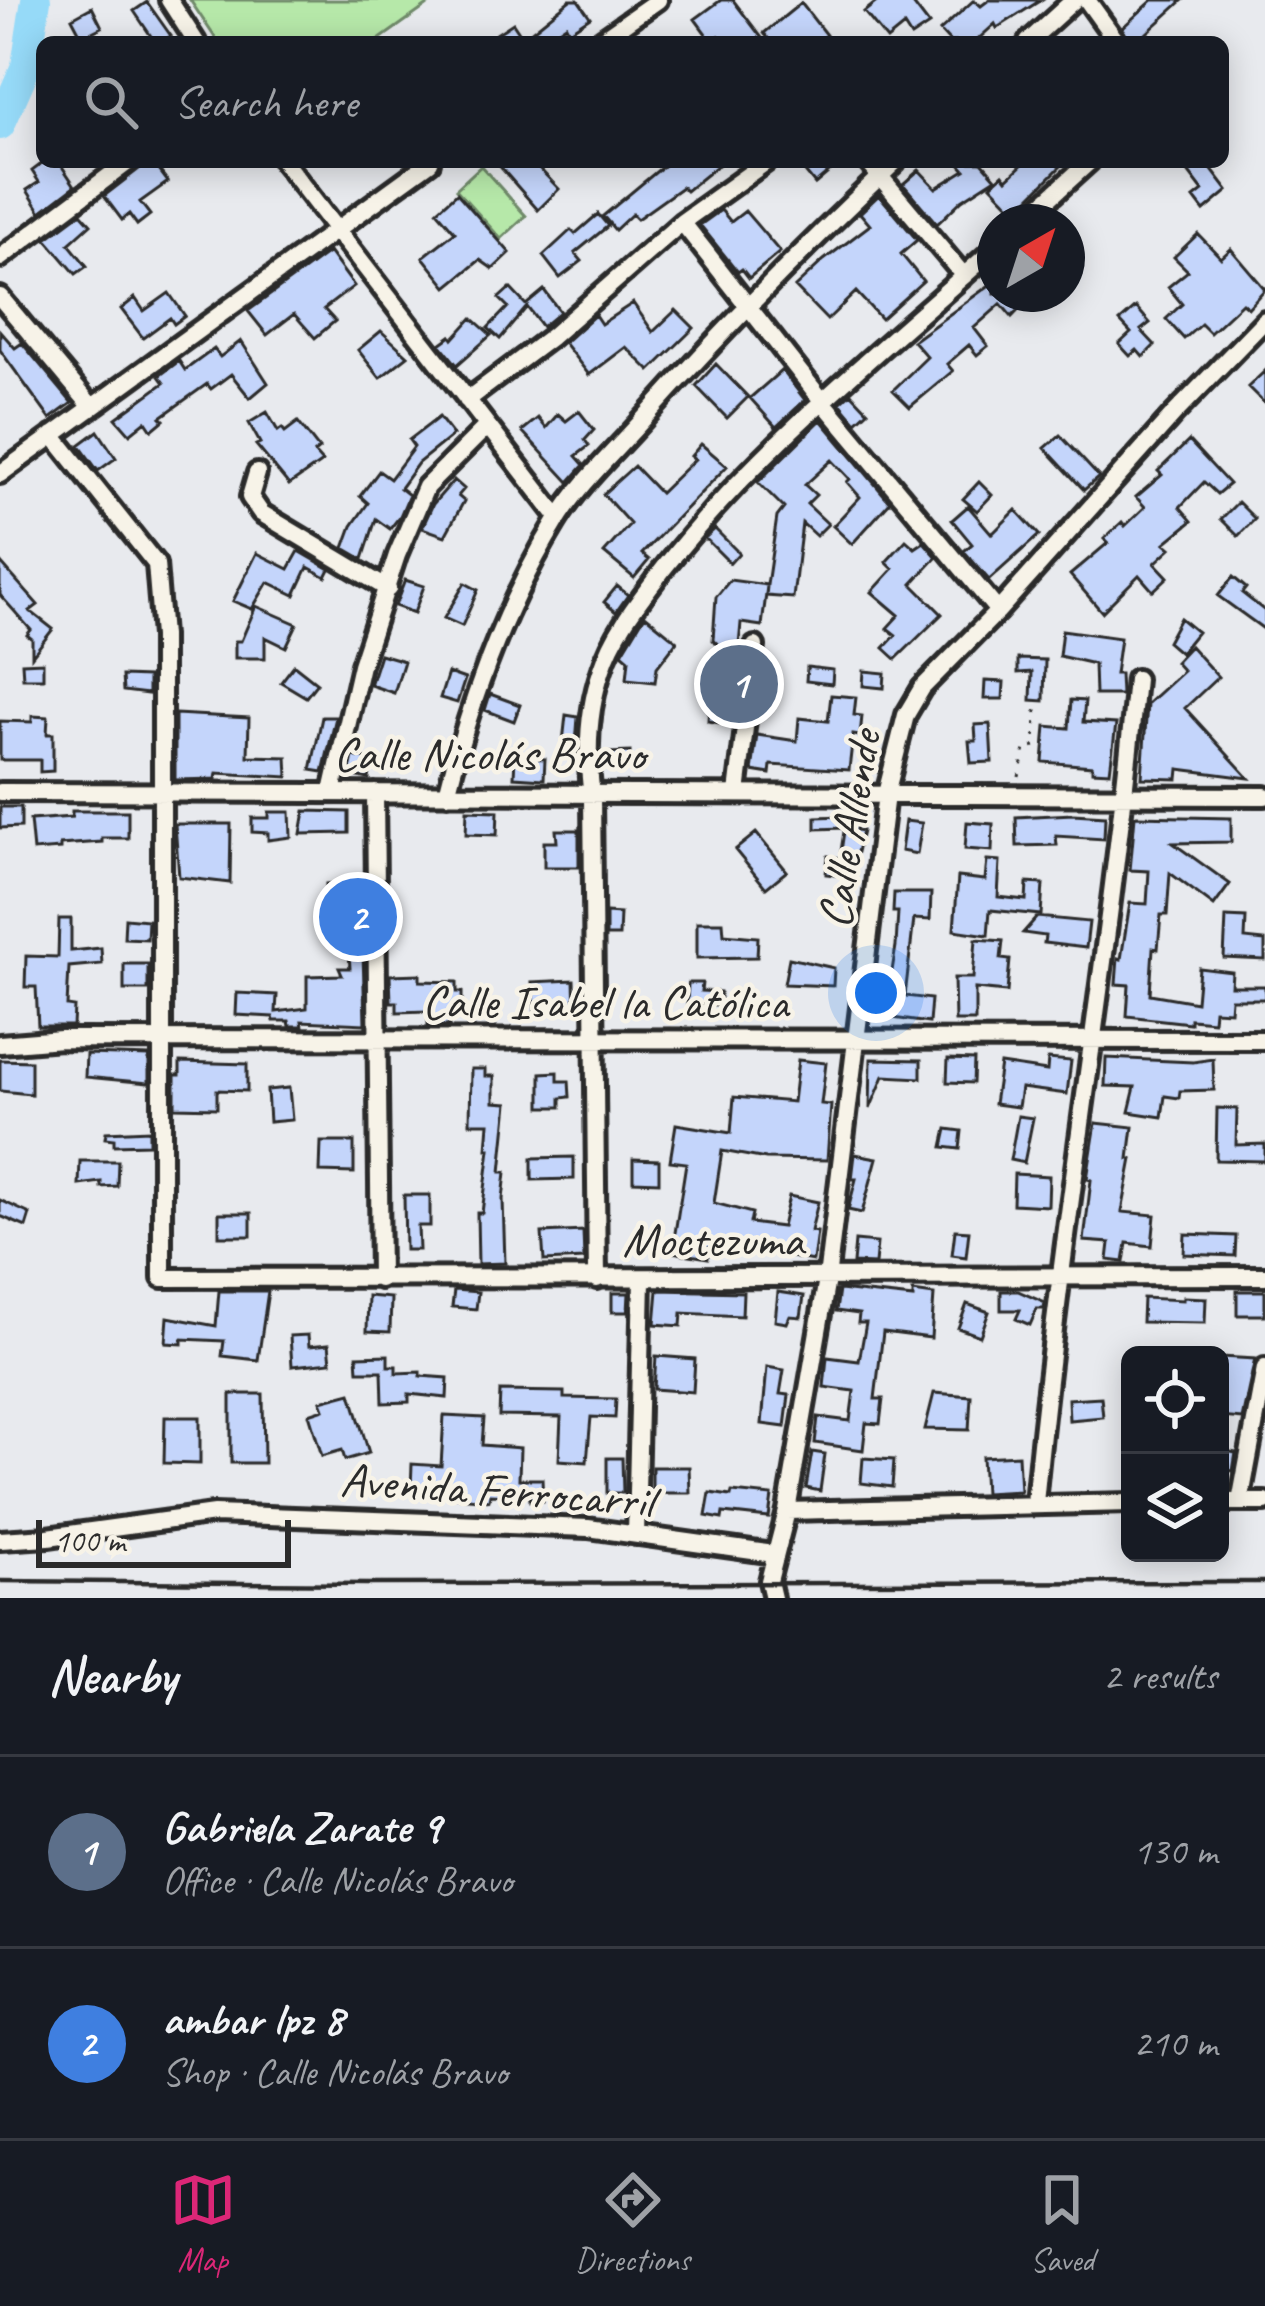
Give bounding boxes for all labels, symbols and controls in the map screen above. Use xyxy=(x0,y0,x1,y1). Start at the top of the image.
search box xyxy=(36,36,1229,168)
icon: search xyxy=(78,69,144,135)
text: Search here xyxy=(174,74,357,131)
north arrow xyxy=(977,204,1085,312)
pin: 1 xyxy=(700,639,778,729)
street label: Calle Allende xyxy=(804,723,895,932)
street label: Calle Nicolás Bravo xyxy=(333,724,650,784)
pin: 2 xyxy=(319,872,397,962)
your location xyxy=(846,963,906,1023)
street label: Calle Isabel la Católica xyxy=(422,972,791,1032)
street label: Moctezuma xyxy=(623,1210,806,1270)
map controls xyxy=(1121,1346,1229,1562)
button: locate xyxy=(1121,1346,1229,1454)
street label: Avenida Ferrocarril xyxy=(339,1449,663,1531)
button: layers xyxy=(1121,1454,1229,1562)
scale bar xyxy=(36,1514,291,1567)
text: 100 m xyxy=(54,1520,125,1562)
text: Nearby xyxy=(48,1644,176,1708)
text: 2 results xyxy=(1103,1652,1217,1701)
text: Gabriela Zarate 9 xyxy=(162,1799,441,1856)
text: 1 xyxy=(78,1827,96,1876)
text: 130 m xyxy=(1133,1827,1217,1876)
text: Office · Calle Nicolás Bravo xyxy=(162,1856,512,1905)
text: ambar lpz 8 xyxy=(162,1991,344,2048)
text: 2 xyxy=(78,2019,96,2068)
text: 210 m xyxy=(1133,2019,1217,2068)
text: Shop · Calle Nicolás Bravo xyxy=(162,2048,507,2097)
tab: Map xyxy=(170,2167,236,2281)
tab: Directions xyxy=(575,2167,690,2281)
tab: Saved xyxy=(1029,2167,1095,2281)

